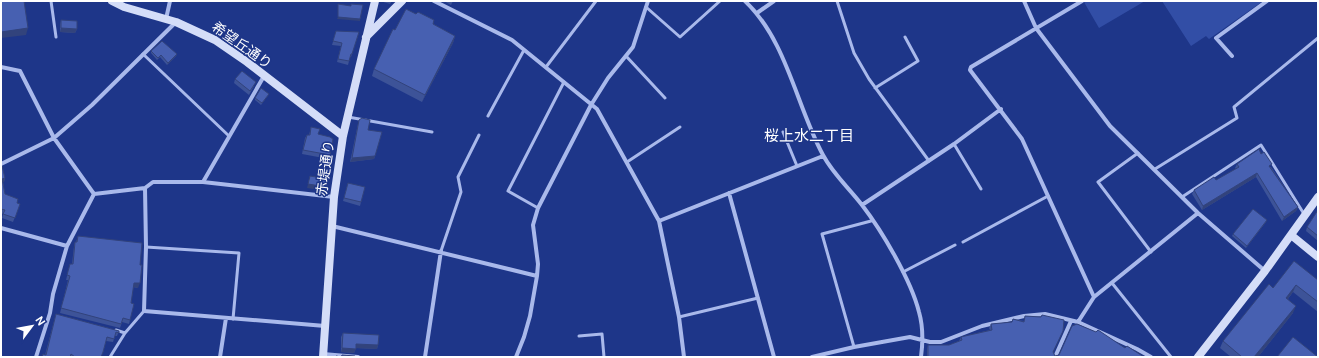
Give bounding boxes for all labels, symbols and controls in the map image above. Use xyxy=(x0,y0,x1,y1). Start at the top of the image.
street label: 希望丘通り xyxy=(208,18,276,72)
district label: 桜上水二丁目 xyxy=(764,126,854,146)
street label: 赤堤通り xyxy=(312,139,338,197)
north arrow xyxy=(12,306,52,346)
text: N xyxy=(32,314,49,328)

